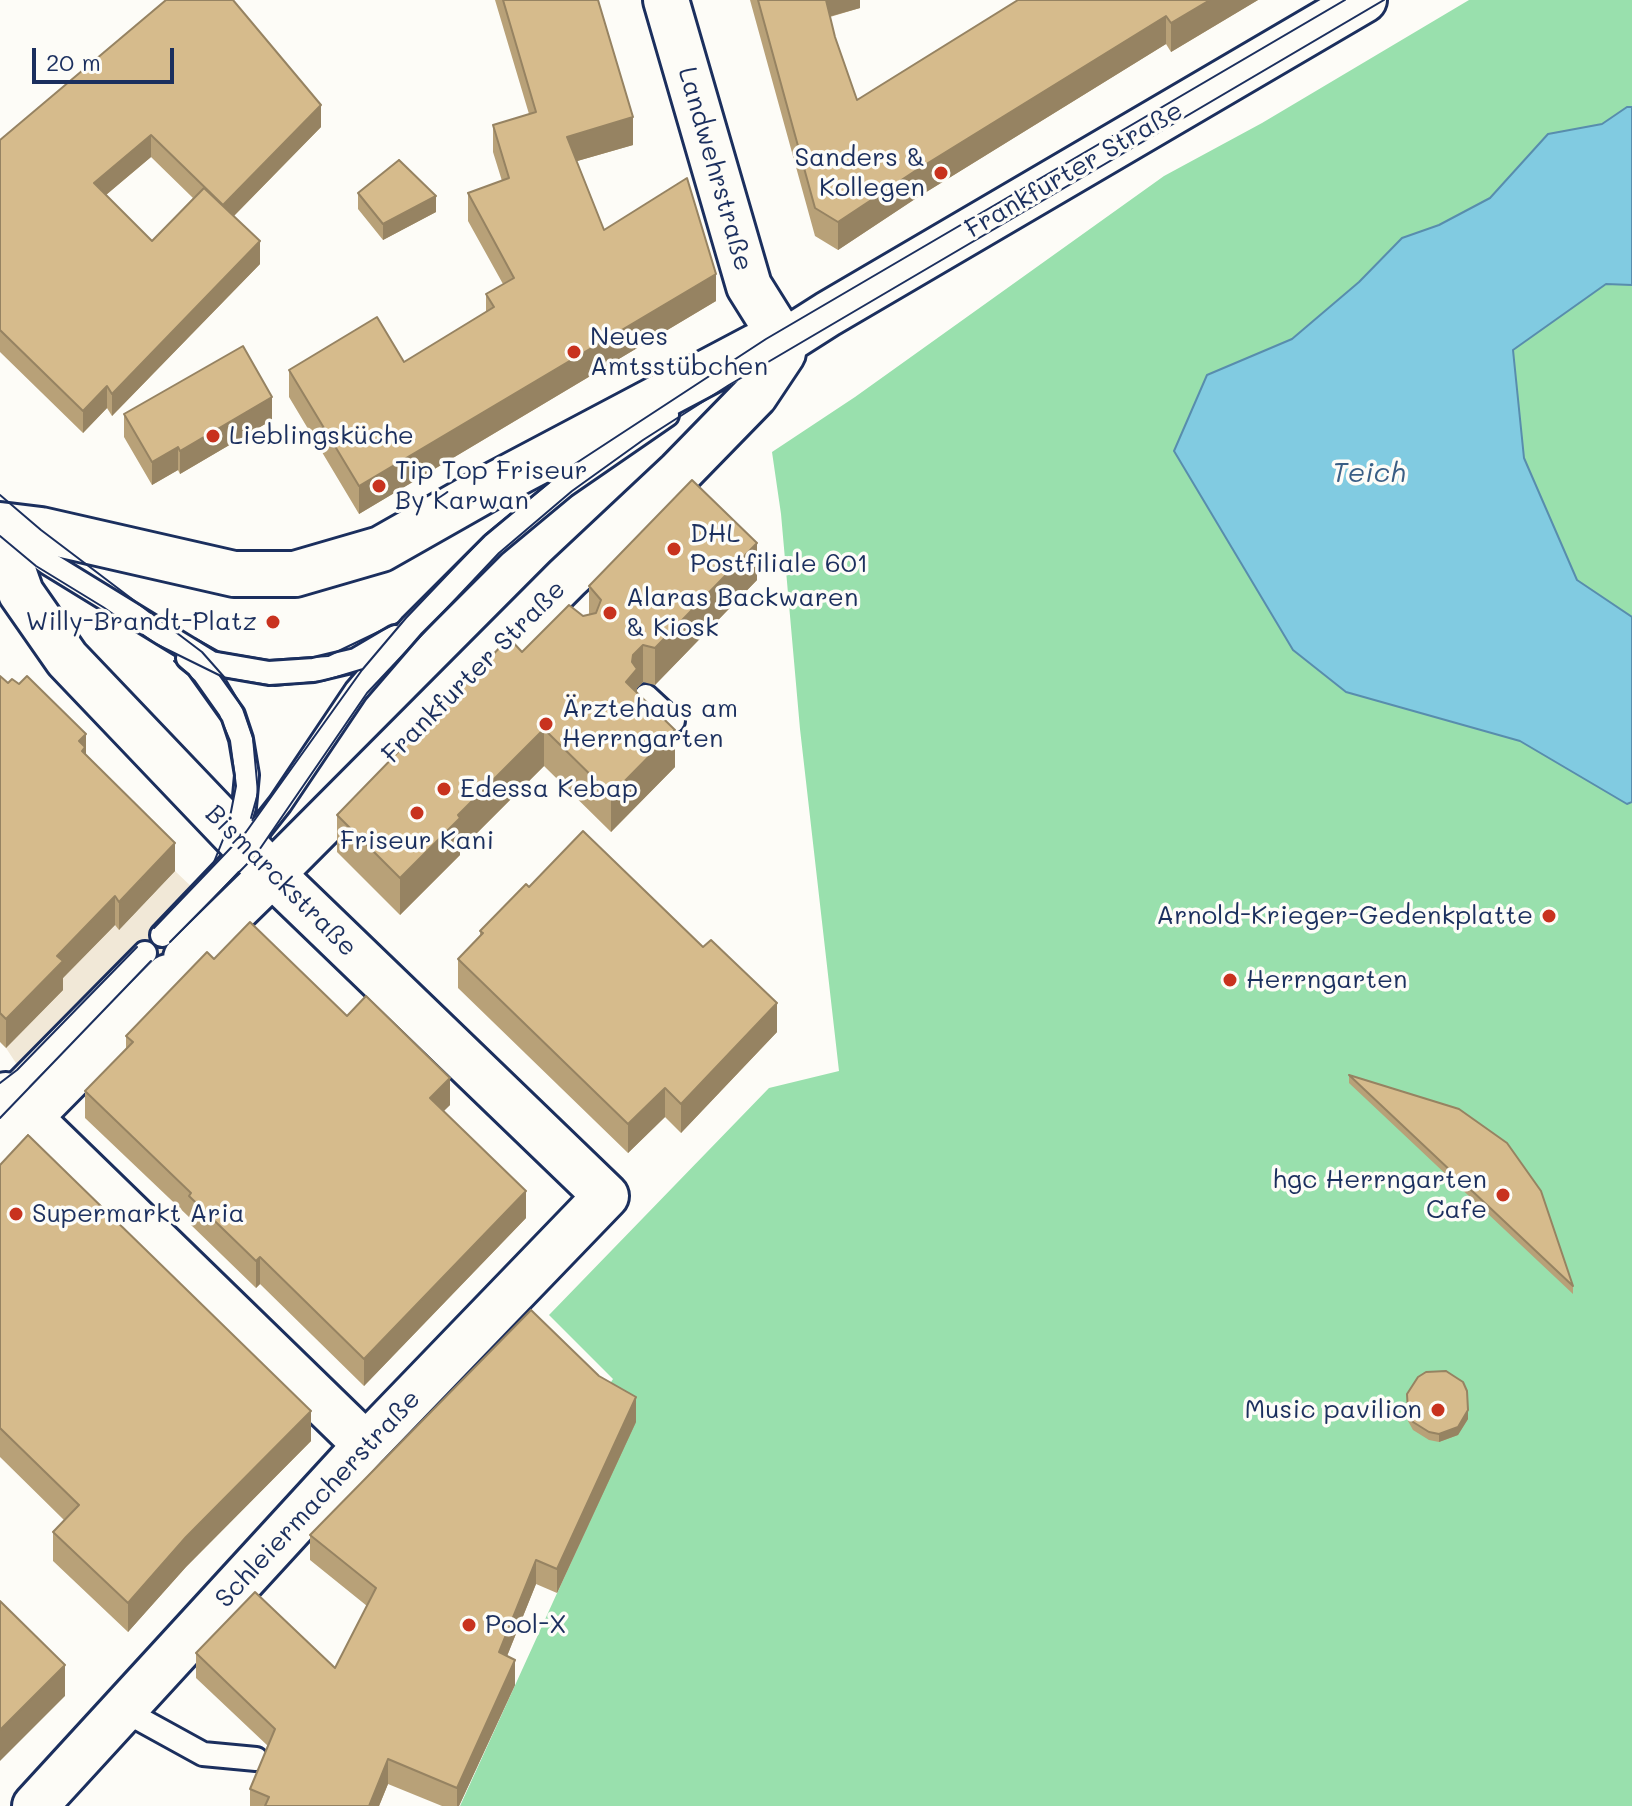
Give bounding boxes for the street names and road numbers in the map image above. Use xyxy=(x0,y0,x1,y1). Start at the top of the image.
street label: Landwehrstraße xyxy=(671,63,759,275)
street label: Frankfurter Straße xyxy=(960,95,1188,245)
street label: Frankfurter Straße xyxy=(376,574,572,770)
street label: Bismarckstraße xyxy=(199,799,363,963)
street label: Schleiermacherstraße xyxy=(209,1384,427,1614)

